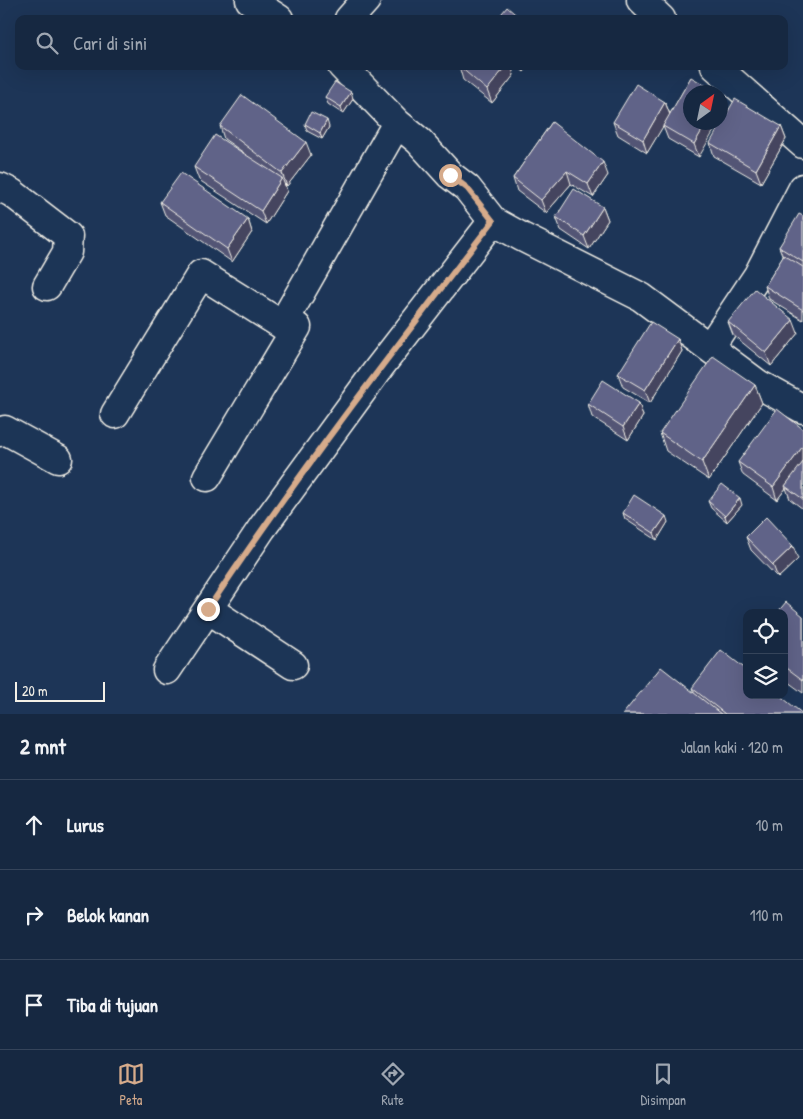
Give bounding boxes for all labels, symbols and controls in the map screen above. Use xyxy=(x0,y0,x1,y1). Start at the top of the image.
search box xyxy=(15,15,788,70)
icon: search xyxy=(33,29,61,57)
text: Cari di sini xyxy=(73,30,147,56)
north arrow xyxy=(683,85,728,130)
route start xyxy=(439,164,462,187)
route end xyxy=(197,598,220,621)
map controls xyxy=(743,609,788,699)
button: locate xyxy=(743,609,788,654)
button: layers xyxy=(743,654,788,699)
scale bar xyxy=(15,679,105,702)
text: 20 m xyxy=(22,681,48,700)
text: 2 mnt xyxy=(20,732,66,761)
text: Jalan kaki · 120 m xyxy=(681,736,783,758)
icon: ahead xyxy=(20,811,48,839)
text: Lurus xyxy=(67,812,104,838)
text: 10 m xyxy=(755,814,783,836)
icon: right xyxy=(20,901,48,929)
text: Belok kanan xyxy=(67,902,149,928)
text: 110 m xyxy=(750,904,783,926)
icon: arrive xyxy=(20,991,48,1019)
text: Tiba di tujuan xyxy=(67,992,158,1018)
tab: Peta xyxy=(117,1060,145,1109)
tab: Rute xyxy=(379,1060,407,1109)
tab: Disimpan xyxy=(640,1060,686,1109)

